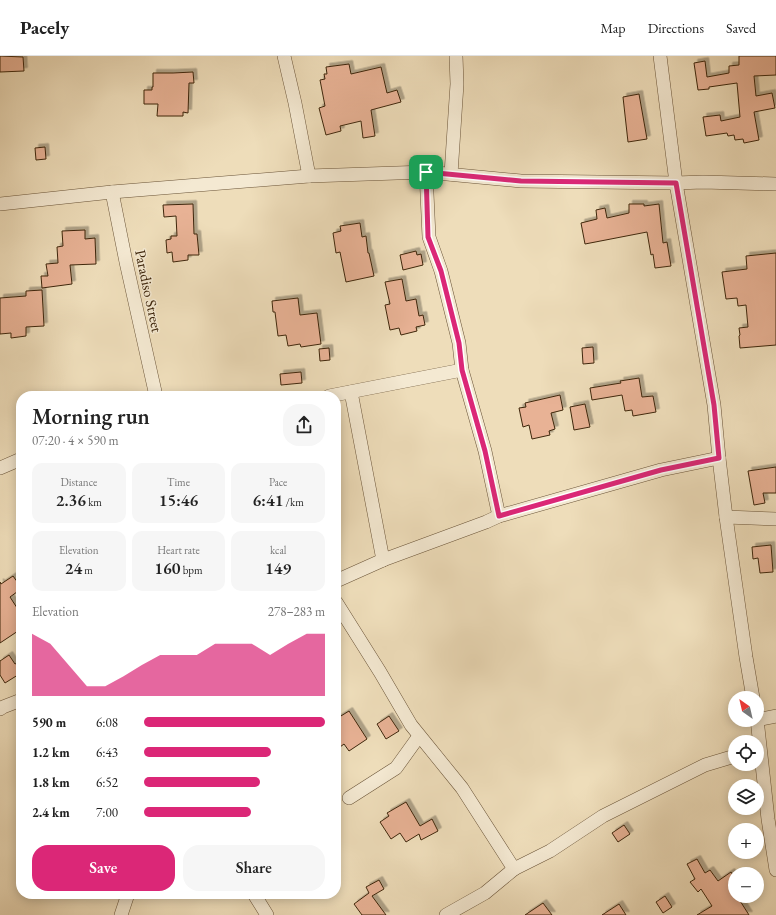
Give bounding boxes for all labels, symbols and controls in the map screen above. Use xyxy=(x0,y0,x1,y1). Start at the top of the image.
text: Pacely xyxy=(20,15,69,40)
text: Map xyxy=(600,19,626,37)
text: Directions xyxy=(648,19,704,37)
text: Saved xyxy=(726,19,756,37)
pin xyxy=(409,155,443,189)
icon: arrive xyxy=(415,161,437,183)
street label: Paradiso Street xyxy=(131,248,167,334)
text: Morning run xyxy=(32,402,150,431)
button: share xyxy=(283,404,325,446)
text: 07:20 · 4 × 590 m xyxy=(32,432,119,449)
text: Distance xyxy=(60,475,97,489)
text: Time xyxy=(167,475,190,489)
text: Pace xyxy=(269,475,287,489)
text: 2.36 xyxy=(56,489,86,511)
text: 15:46 xyxy=(159,489,198,511)
text: 6:41 xyxy=(253,489,283,511)
text: km xyxy=(86,495,102,509)
text: /km xyxy=(283,495,304,509)
text: Elevation xyxy=(59,543,99,557)
text: Heart rate xyxy=(157,543,200,557)
text: kcal xyxy=(270,543,286,557)
text: 24 xyxy=(65,557,82,579)
text: 160 xyxy=(154,557,181,579)
text: 149 xyxy=(265,557,291,579)
text: m xyxy=(82,563,93,577)
text: bpm xyxy=(181,563,203,577)
text: Elevation xyxy=(32,603,79,620)
text: 278–283 m xyxy=(268,603,325,620)
north arrow xyxy=(728,691,764,727)
map controls xyxy=(728,691,764,903)
text: 590 m xyxy=(32,714,66,731)
text: 6:08 xyxy=(96,714,118,731)
button: locate xyxy=(728,735,764,771)
text: 1.2 km xyxy=(32,744,70,761)
text: 6:43 xyxy=(96,744,118,761)
text: 1.8 km xyxy=(32,774,70,791)
text: 6:52 xyxy=(96,774,118,791)
button: layers xyxy=(728,779,764,815)
text: 2.4 km xyxy=(32,804,70,821)
text: 7:00 xyxy=(96,804,118,821)
button: + xyxy=(728,823,764,859)
button: Save xyxy=(32,845,175,891)
button: Share xyxy=(183,845,325,891)
button: − xyxy=(728,867,764,903)

